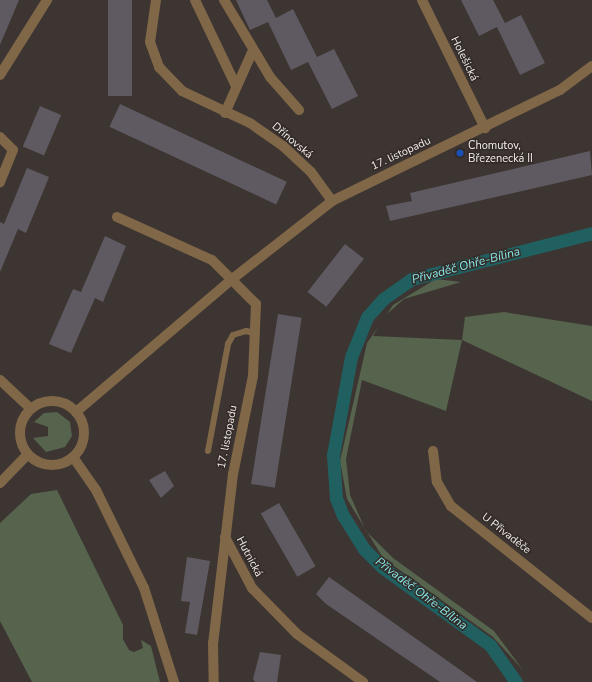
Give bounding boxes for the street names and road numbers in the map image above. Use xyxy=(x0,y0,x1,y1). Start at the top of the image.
street label: Holešická xyxy=(448,35,480,83)
street label: Dřínovská xyxy=(269,120,315,162)
street label: 17. listopadu xyxy=(369,134,433,174)
street label: 17. listopadu xyxy=(215,404,241,470)
street label: U Přivaděče xyxy=(479,511,533,557)
street label: Hutnická xyxy=(233,535,265,579)

